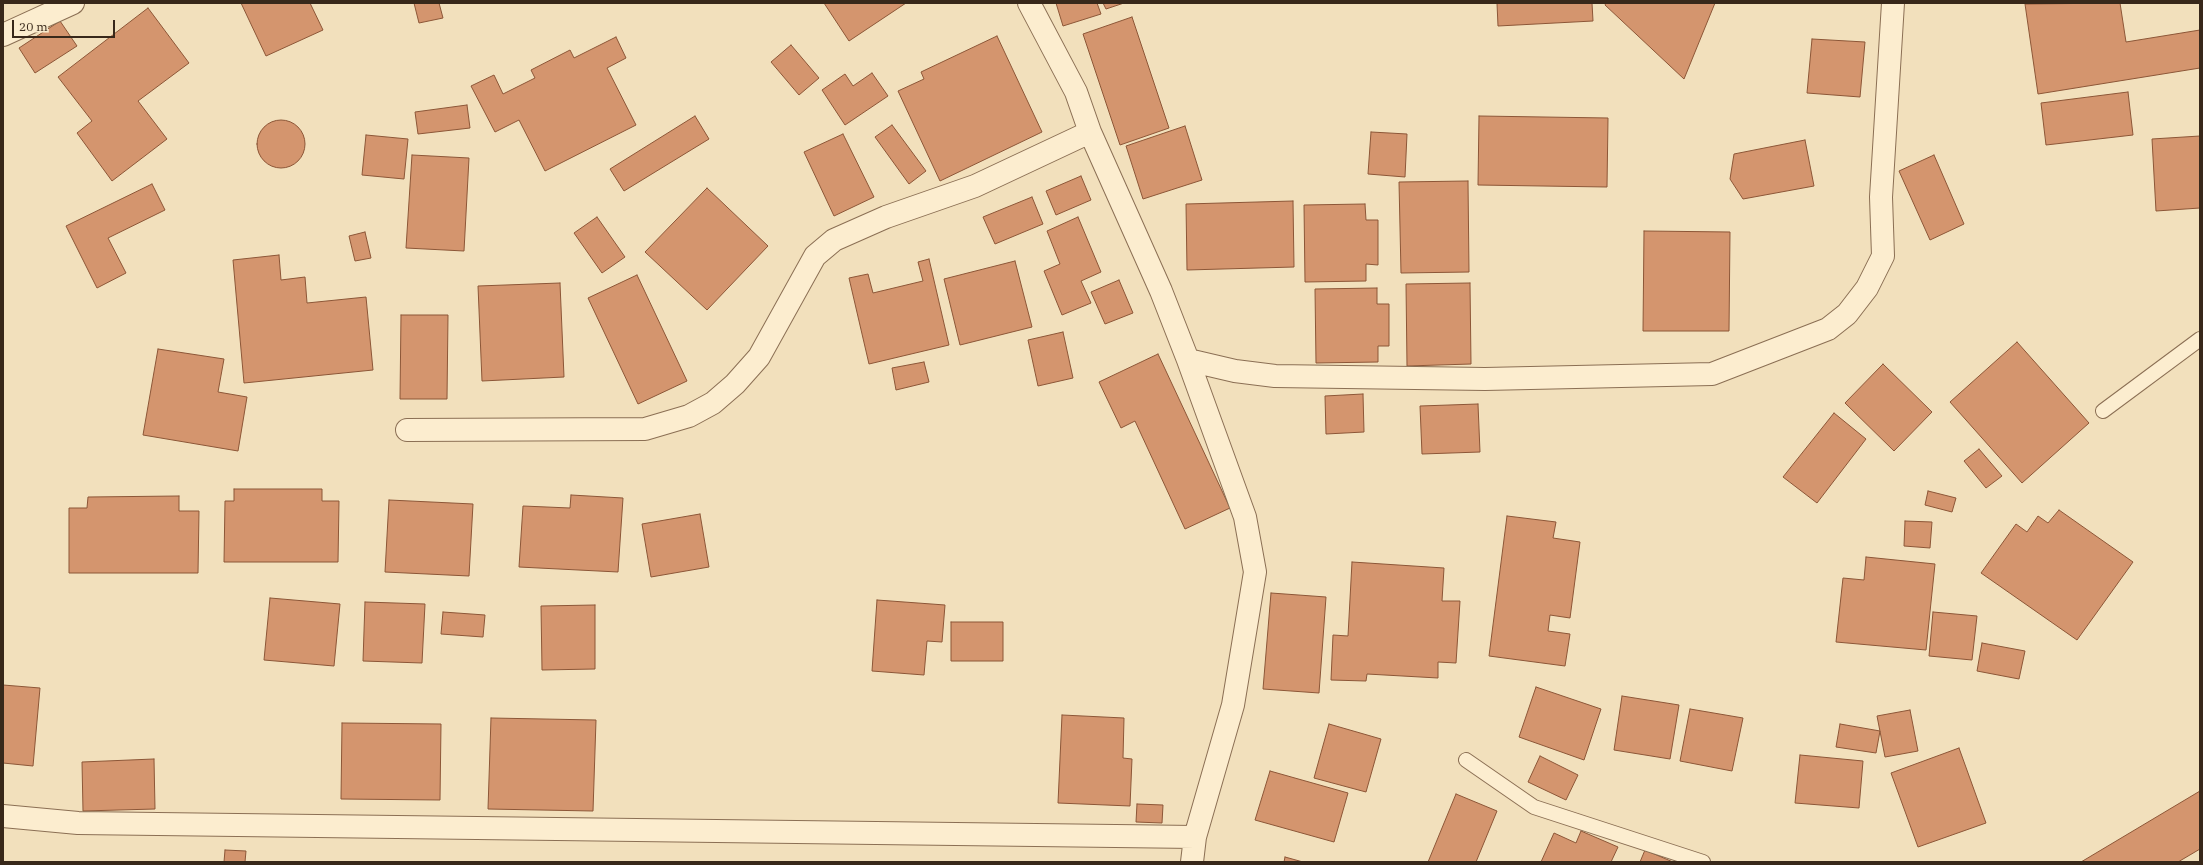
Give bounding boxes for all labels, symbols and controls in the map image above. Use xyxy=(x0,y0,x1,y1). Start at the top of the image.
scale bar xyxy=(14,12,117,38)
text: 20 m xyxy=(19,19,48,34)

